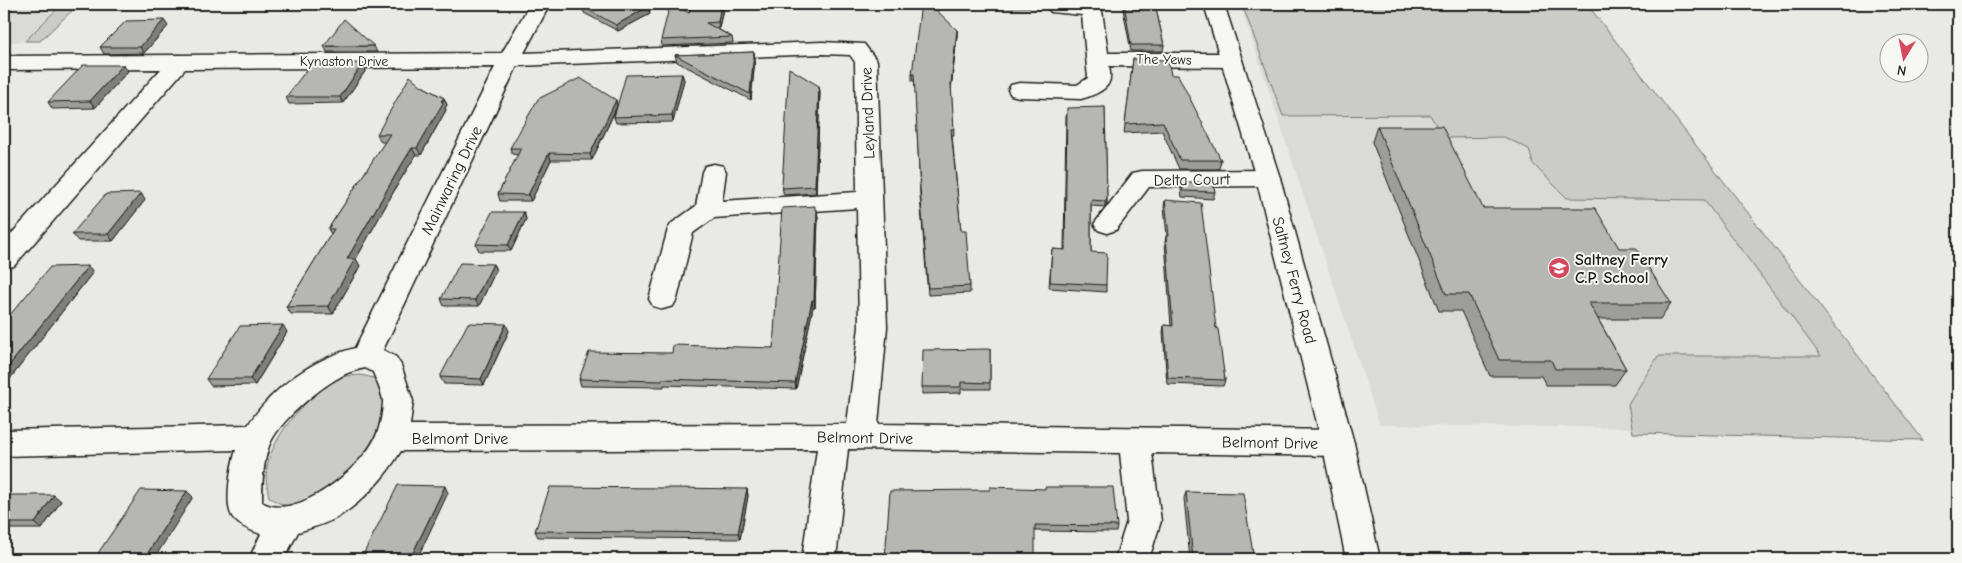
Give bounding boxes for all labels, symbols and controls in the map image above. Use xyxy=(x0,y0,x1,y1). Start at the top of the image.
north arrow xyxy=(1880,32,1930,82)
street label: The Yews xyxy=(1136,51,1192,68)
street label: Kynaston Drive xyxy=(300,53,388,70)
text: N xyxy=(1896,61,1908,79)
street label: Leyland Drive xyxy=(857,67,879,159)
street label: Mainwaring Drive xyxy=(418,123,486,238)
street label: Delta Court xyxy=(1154,170,1231,190)
street label: Saltney Ferry Road xyxy=(1268,215,1320,346)
place label: Saltney Ferry C.P. School xyxy=(1575,251,1669,287)
school or university icon: Saltney Ferry C.P. School xyxy=(1547,256,1571,280)
street label: Belmont Drive xyxy=(817,428,913,448)
street label: Belmont Drive xyxy=(412,430,508,448)
street label: Belmont Drive xyxy=(1222,433,1318,453)

